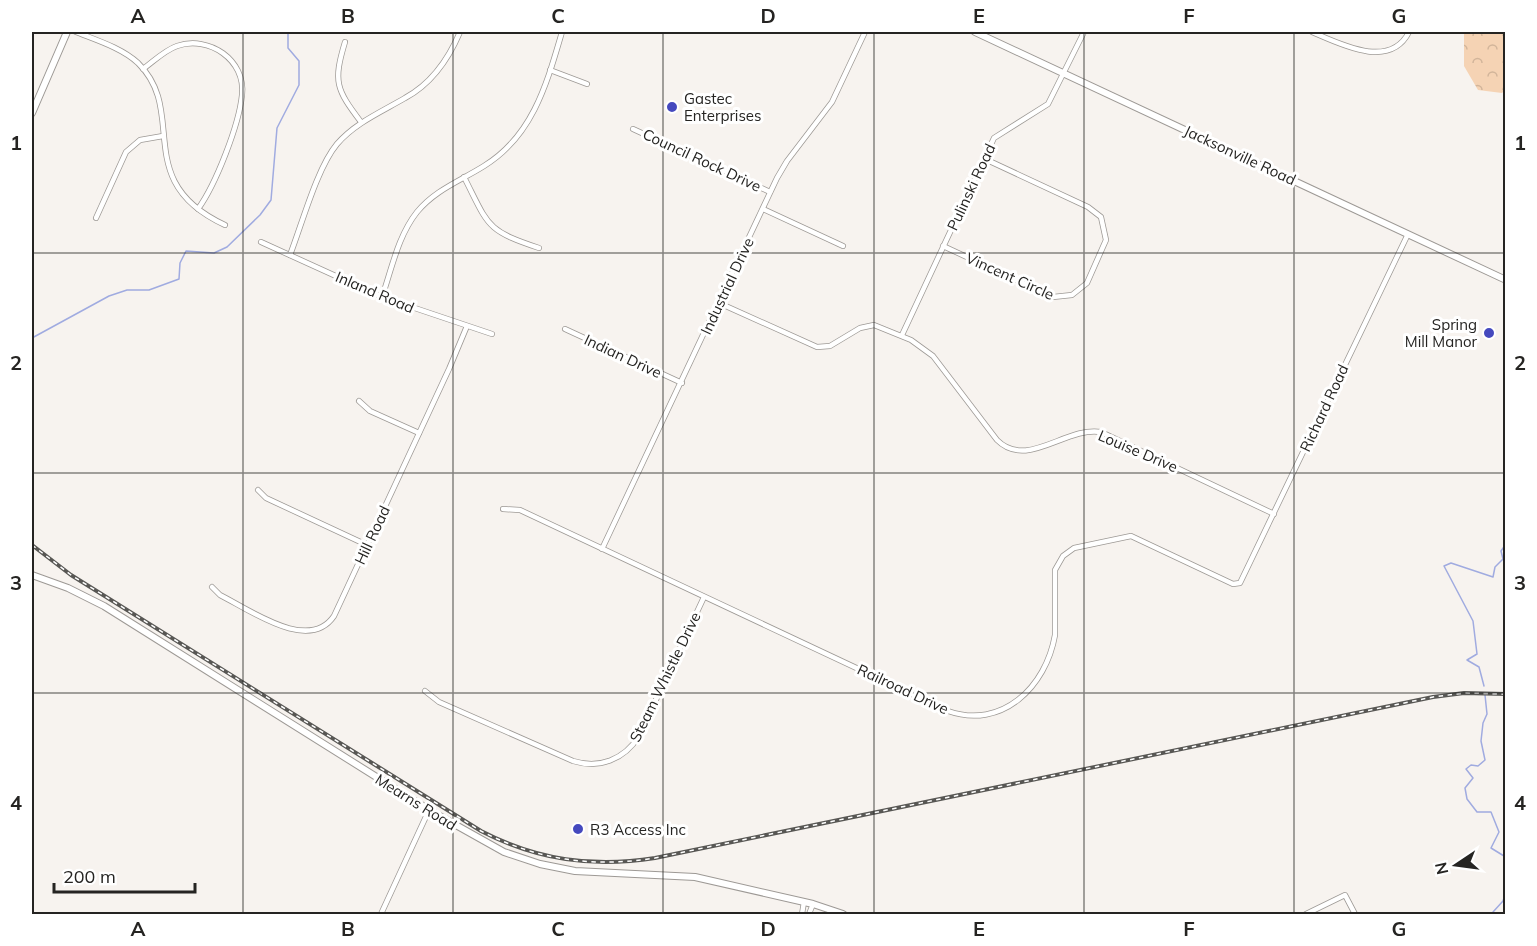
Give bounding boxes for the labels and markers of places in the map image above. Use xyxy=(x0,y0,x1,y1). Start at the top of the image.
place label: Gastec Enterprises xyxy=(684,89,761,125)
marker: Gastec Enterprises xyxy=(665,100,679,114)
place label: Spring Mill Manor xyxy=(1405,315,1478,351)
marker: Spring Mill Manor xyxy=(1482,326,1496,340)
place label: R3 Access Inc xyxy=(590,820,686,839)
marker: R3 Access Inc xyxy=(571,822,585,836)

